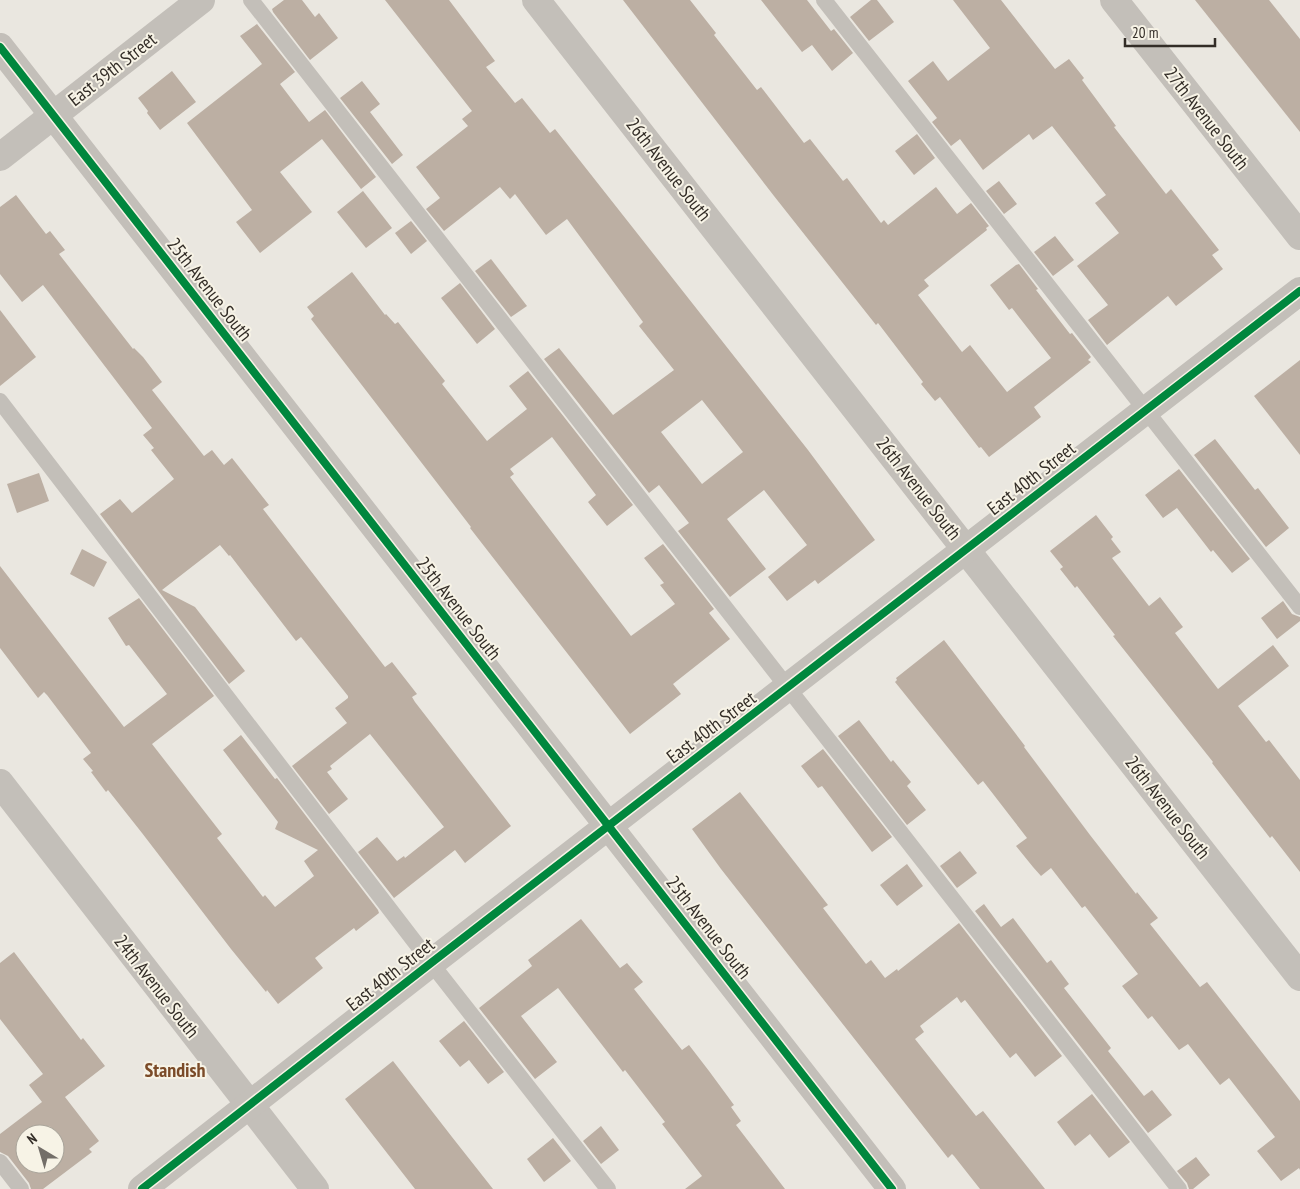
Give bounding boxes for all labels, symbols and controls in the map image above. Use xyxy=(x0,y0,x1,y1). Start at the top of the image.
scale bar xyxy=(1125,15,1215,47)
text: 20 m xyxy=(1132,23,1158,42)
street label: East 39th Street xyxy=(63,27,162,111)
street label: 27th Avenue South xyxy=(1159,62,1255,174)
street label: 26th Avenue South xyxy=(621,113,717,225)
street label: 25th Avenue South xyxy=(162,233,258,345)
street label: 26th Avenue South xyxy=(871,432,967,544)
street label: East 40th Street xyxy=(982,436,1081,520)
street label: 25th Avenue South xyxy=(411,552,507,664)
street label: East 40th Street xyxy=(662,685,761,768)
street label: 26th Avenue South xyxy=(1120,751,1216,863)
street label: 25th Avenue South xyxy=(661,871,757,983)
street label: 24th Avenue South xyxy=(109,930,205,1042)
street label: East 40th Street xyxy=(341,932,440,1016)
district label: Standish xyxy=(144,1057,206,1083)
north arrow xyxy=(15,1124,65,1174)
text: N xyxy=(23,1129,41,1148)

